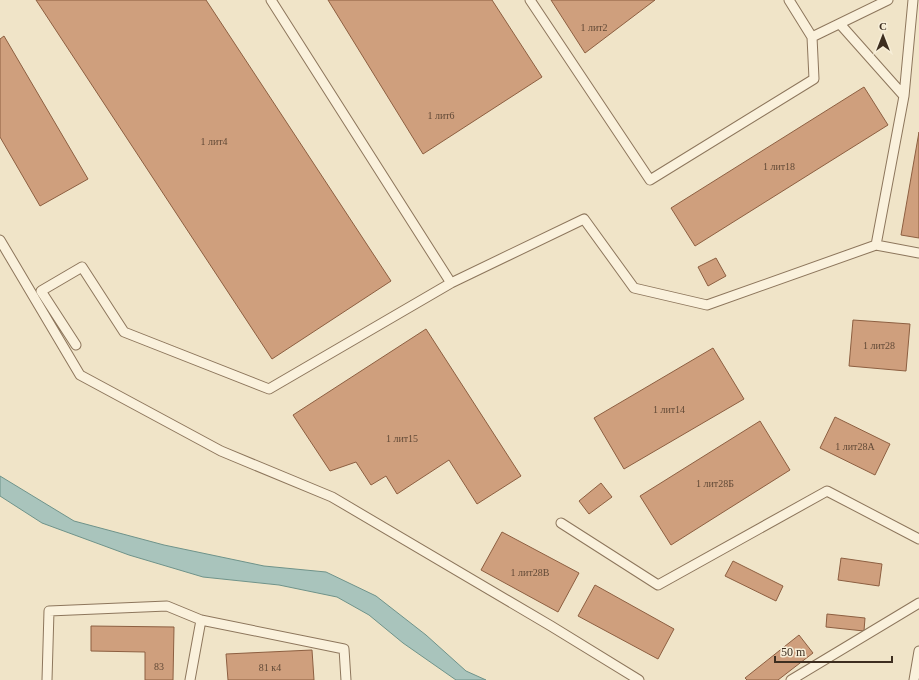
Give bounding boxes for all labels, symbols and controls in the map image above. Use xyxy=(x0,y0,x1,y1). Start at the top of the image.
north arrow xyxy=(863,16,903,56)
text: С xyxy=(879,20,887,32)
house number: 1 лит2 xyxy=(580,22,608,33)
house number: 1 лит6 xyxy=(427,110,455,121)
house number: 1 лит4 xyxy=(200,136,228,147)
house number: 1 лит18 xyxy=(763,161,795,172)
house number: 1 лит28 xyxy=(863,340,895,351)
house number: 1 лит14 xyxy=(653,404,685,415)
house number: 1 лит15 xyxy=(386,433,418,444)
house number: 1 лит28А xyxy=(835,441,875,452)
house number: 1 лит28Б xyxy=(696,478,734,489)
house number: 1 лит28В xyxy=(511,567,550,578)
scale bar xyxy=(775,638,892,664)
text: 50 m xyxy=(781,645,806,659)
house number: 83 xyxy=(154,661,164,672)
house number: 81 к4 xyxy=(259,662,281,673)

